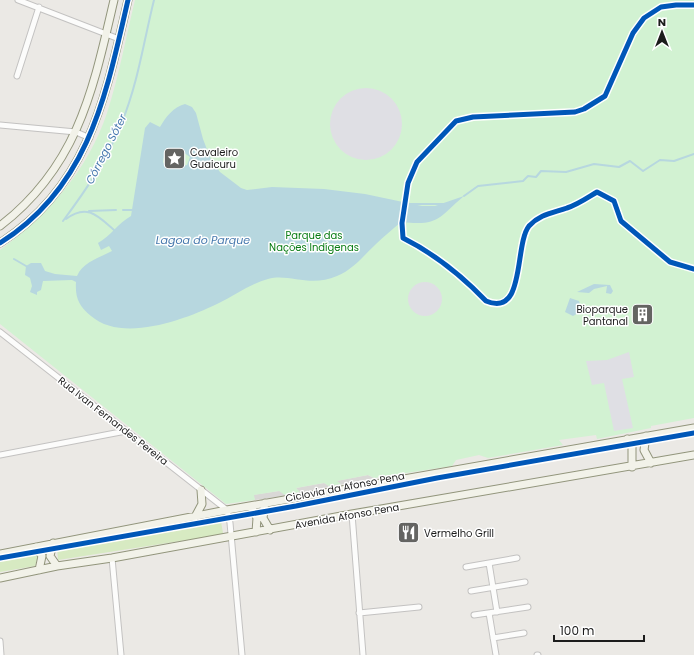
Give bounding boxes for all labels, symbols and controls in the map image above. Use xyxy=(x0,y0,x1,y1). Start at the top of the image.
north arrow xyxy=(642,12,682,52)
text: N xyxy=(658,14,666,30)
water label: Córrego Sóter xyxy=(81,110,131,187)
place icon: Cavaleiro Guaicuru xyxy=(162,145,188,171)
place label: Cavaleiro Guaicuru xyxy=(190,145,238,172)
park label: Parque das Nações Indígenas xyxy=(269,228,359,255)
water label: Lagoa do Parque xyxy=(156,232,250,248)
place label: Bioparque Pantanal xyxy=(576,302,628,329)
building icon: Bioparque Pantanal xyxy=(630,302,656,328)
street label: Rua Ivan Fernandes Pereira xyxy=(55,373,171,469)
street label: Ciclovia da Afonso Pena xyxy=(284,468,406,506)
street label: Avenida Afonso Pena xyxy=(294,499,400,533)
restaurant icon: Vermelho Grill xyxy=(395,520,421,546)
place label: Vermelho Grill xyxy=(424,526,494,541)
scale bar xyxy=(554,617,644,643)
text: 100 m xyxy=(560,622,594,639)

